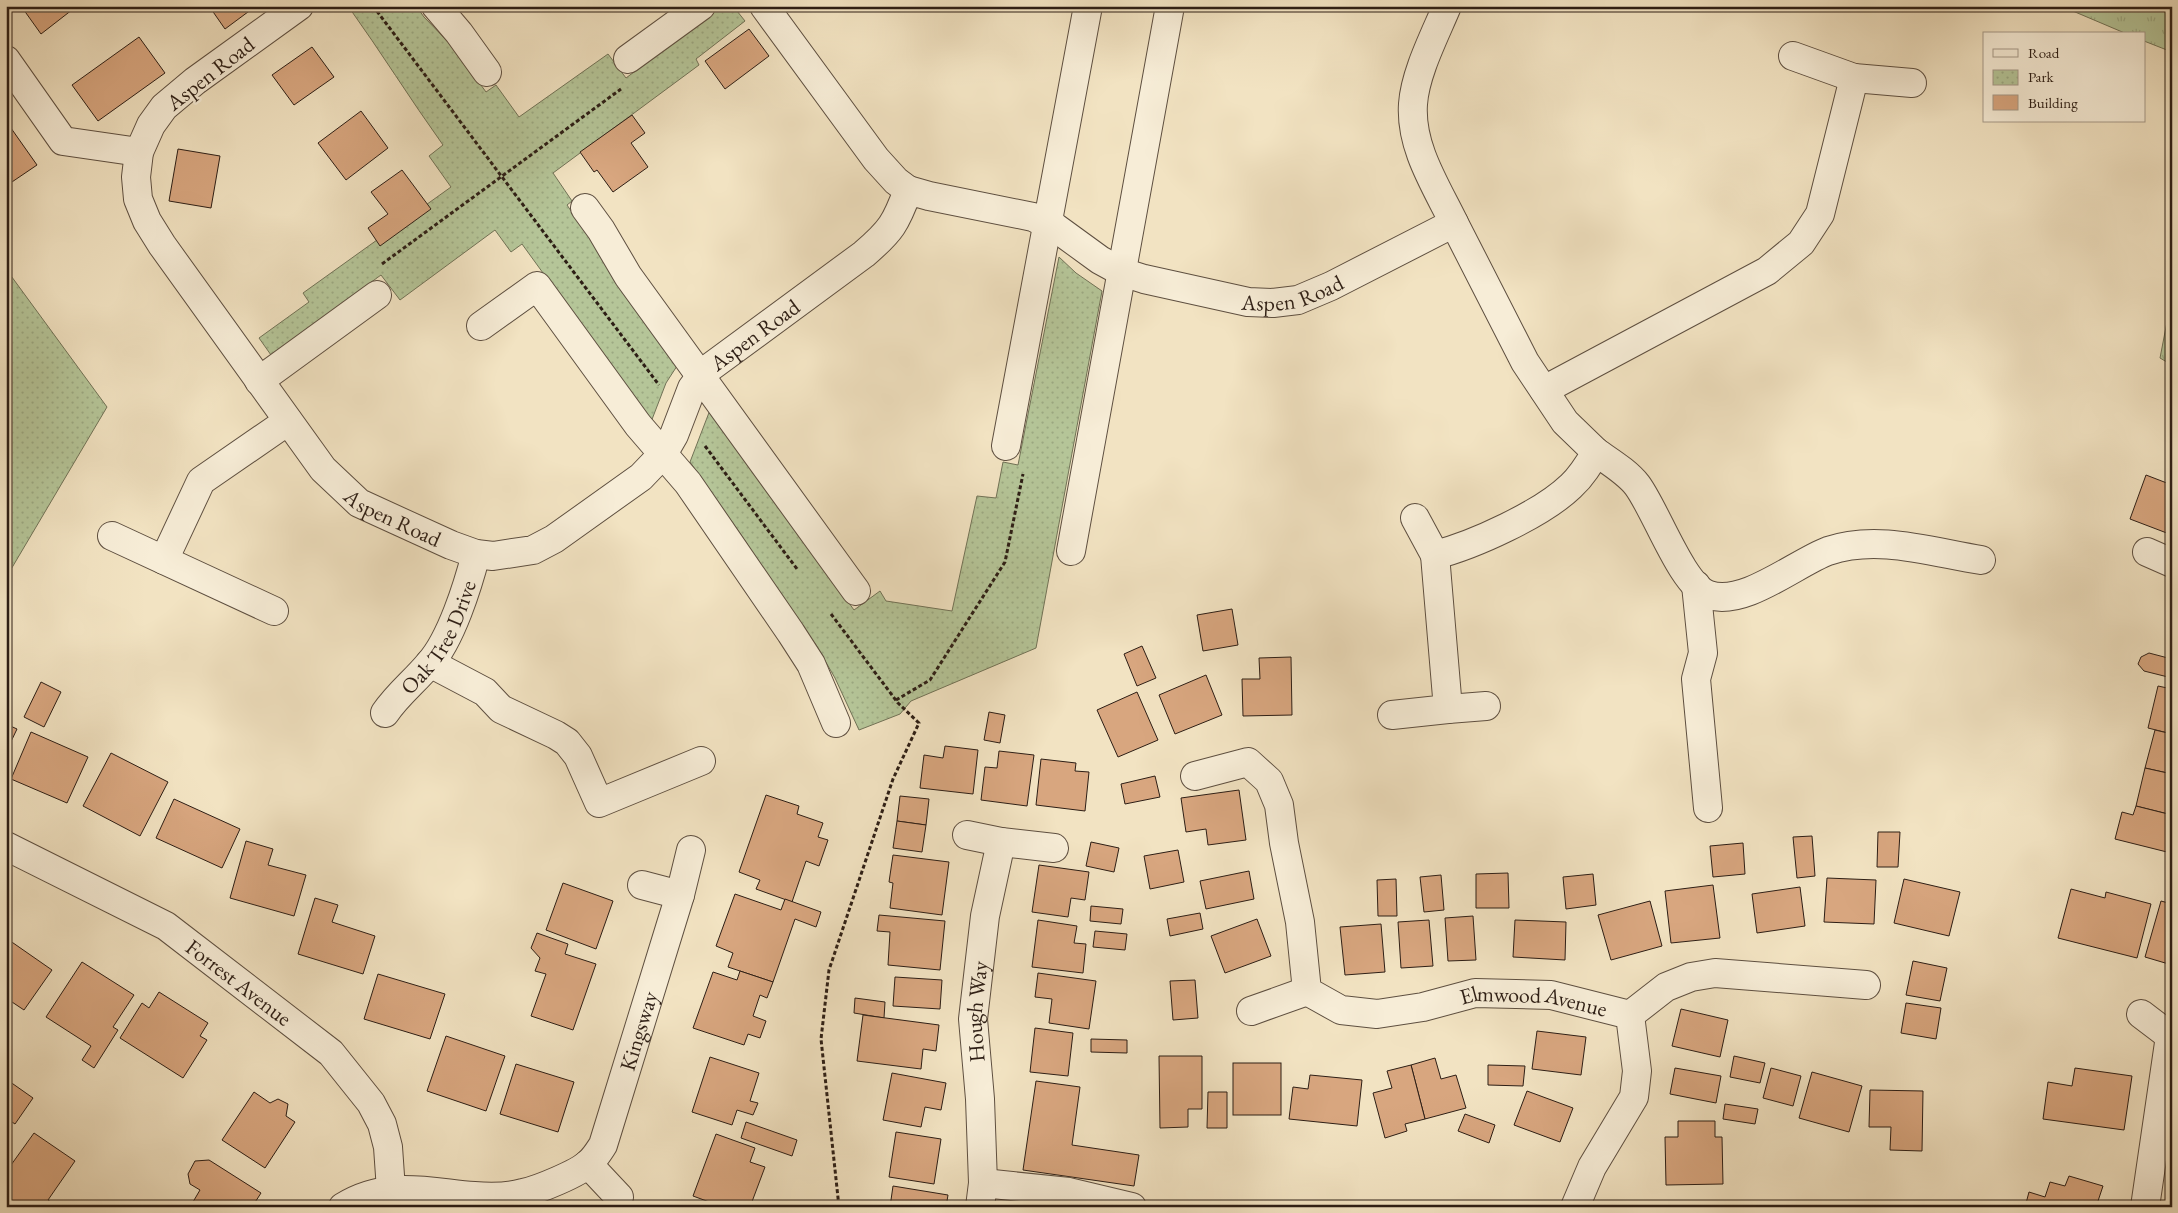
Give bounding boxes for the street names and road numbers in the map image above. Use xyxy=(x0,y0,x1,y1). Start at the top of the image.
street label: Aspen Road xyxy=(159,29,261,118)
street label: Aspen Road xyxy=(1240,268,1349,318)
street label: Aspen Road xyxy=(703,292,806,378)
street label: Aspen Road xyxy=(337,482,447,554)
street label: Oak Tree Drive xyxy=(394,576,483,701)
street label: Forrest Avenue xyxy=(180,933,298,1033)
street label: Hough Way xyxy=(959,959,995,1064)
street label: Elmwood Avenue xyxy=(1456,979,1611,1024)
street label: Kingsway xyxy=(613,987,665,1074)

